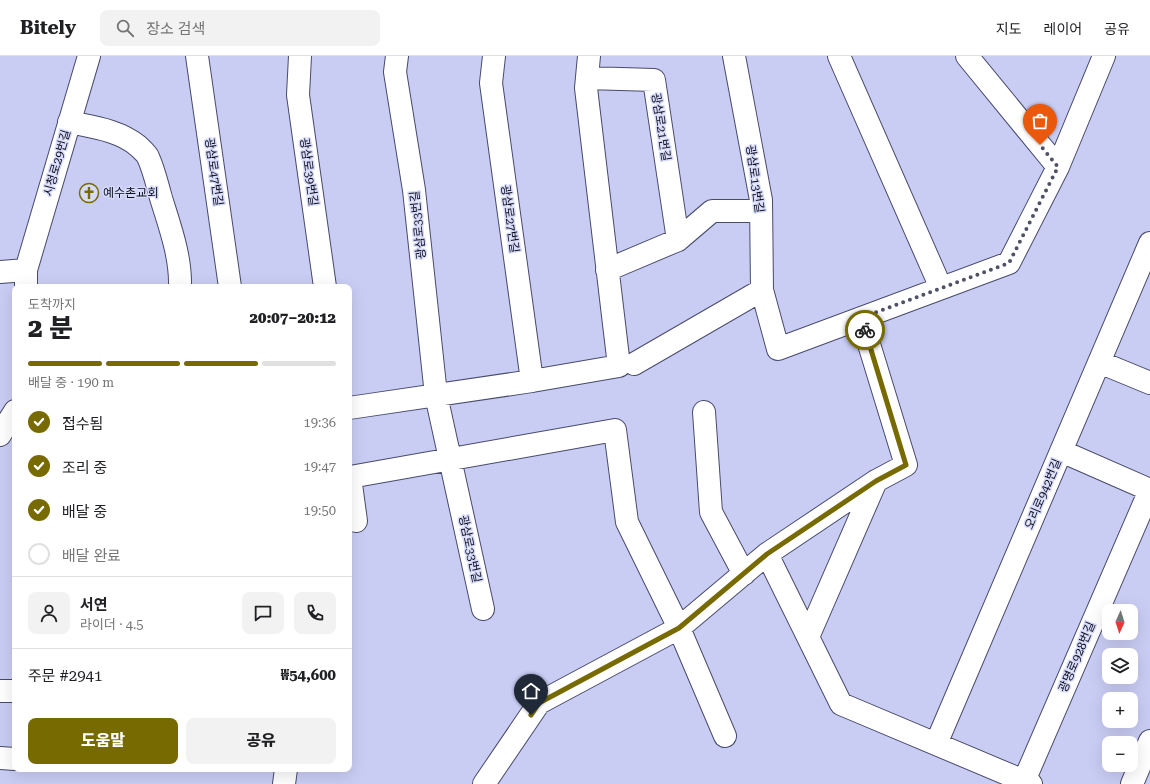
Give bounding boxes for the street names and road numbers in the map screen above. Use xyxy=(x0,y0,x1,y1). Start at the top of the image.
street label: 광삼로21번길 xyxy=(649,92,673,162)
street label: 시청로29번길 xyxy=(41,128,73,198)
street label: 광삼로47번길 xyxy=(202,137,226,207)
street label: 광삼로39번길 xyxy=(297,137,321,207)
street label: 광삼로13번길 xyxy=(743,144,767,214)
street label: 광삼로27번길 xyxy=(498,184,522,254)
street label: 광삼로33번길 xyxy=(407,190,429,260)
street label: 오리로942번길 xyxy=(1022,457,1064,531)
street label: 광삼로33번길 xyxy=(456,514,484,584)
street label: 광명로928번길 xyxy=(1056,620,1098,694)

